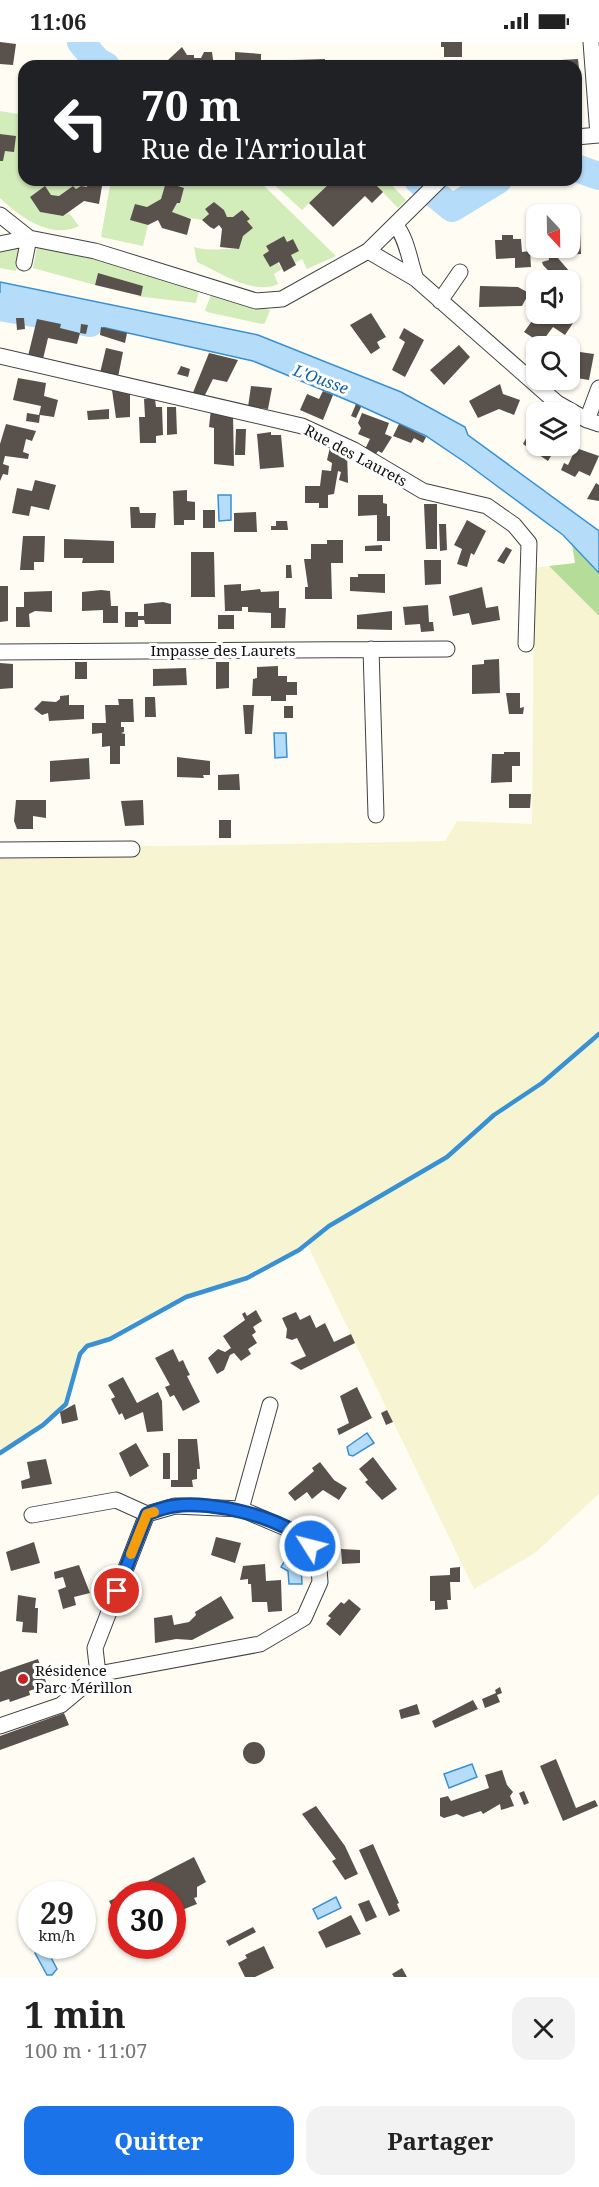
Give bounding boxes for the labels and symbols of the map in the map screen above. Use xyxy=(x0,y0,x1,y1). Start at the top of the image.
north arrow xyxy=(526,204,580,258)
water label: L'Ousse xyxy=(290,359,352,399)
street label: Rue des Laurets xyxy=(301,419,411,491)
street label: Impasse des Laurets xyxy=(150,640,296,660)
position arrow xyxy=(278,1514,342,1578)
pin xyxy=(91,1565,142,1616)
place label: Résidence Parc Mérillon xyxy=(35,1660,133,1697)
marker: Résidence Parc Mérillon xyxy=(16,1672,30,1686)
speed limit sign: 30 xyxy=(108,1881,186,1959)

